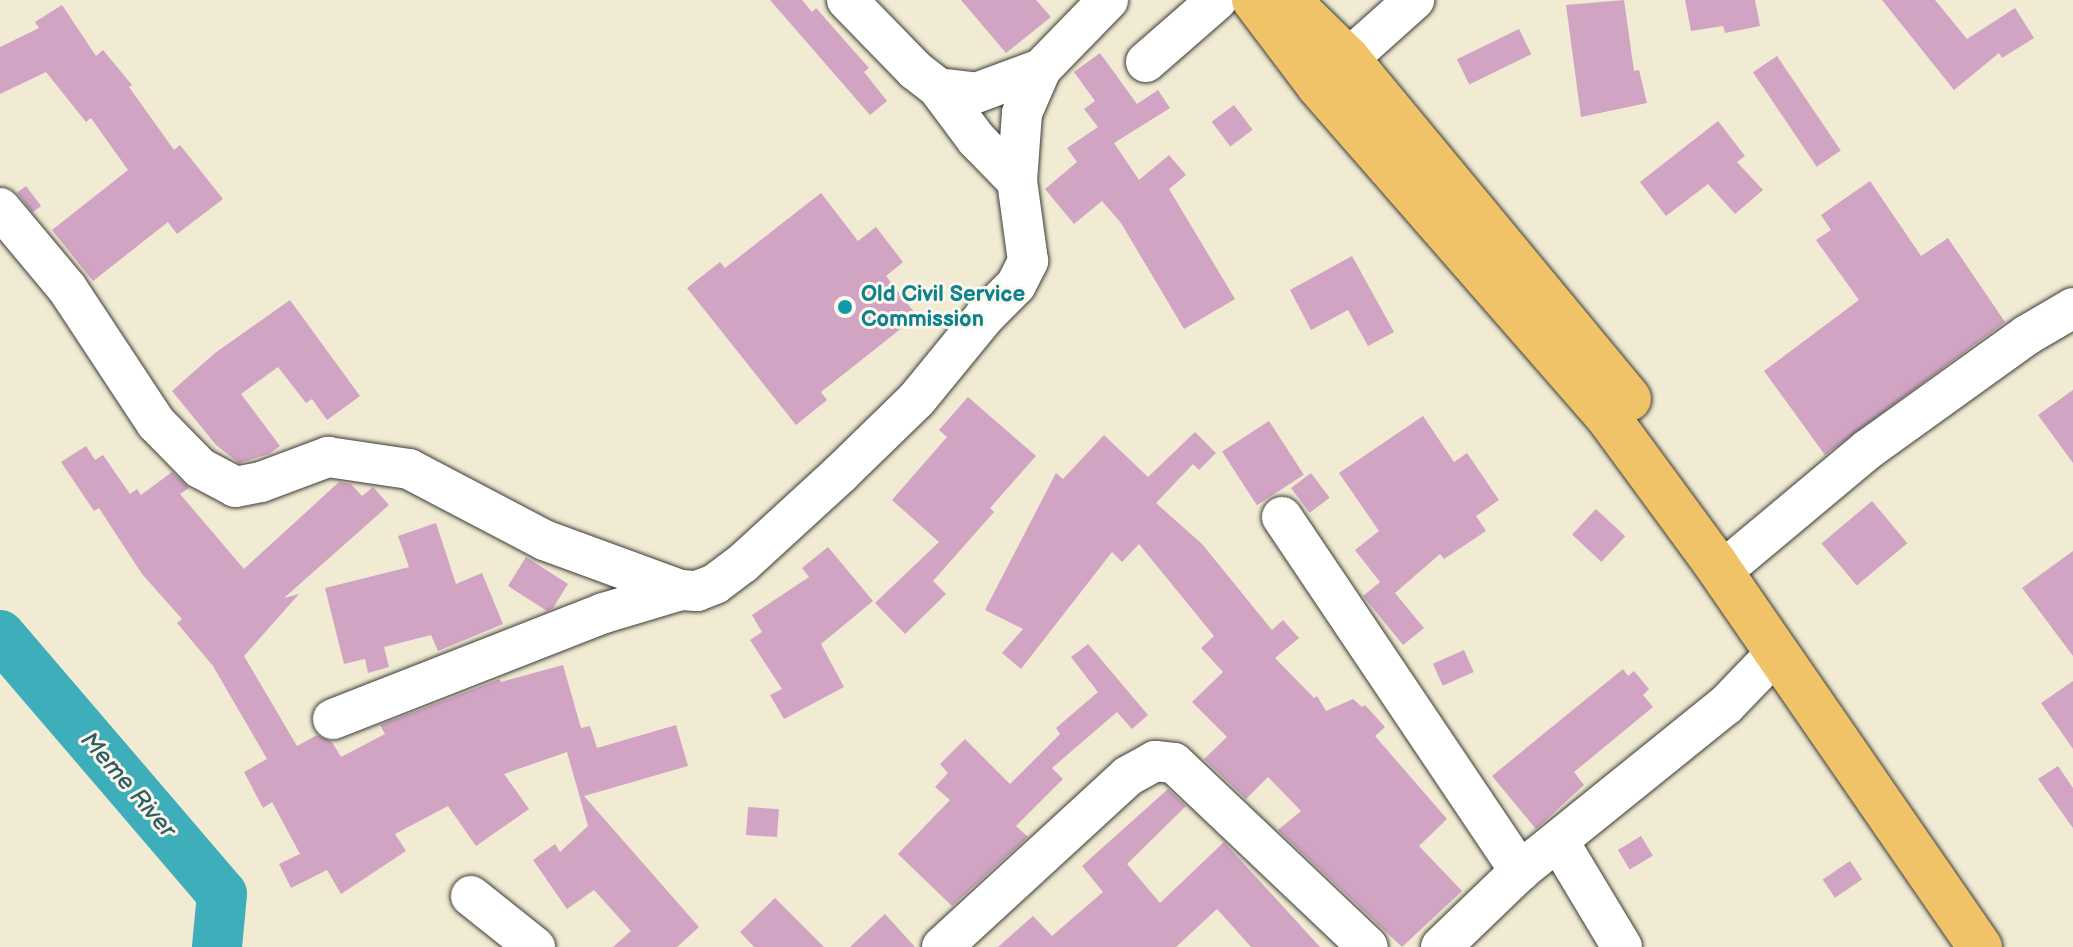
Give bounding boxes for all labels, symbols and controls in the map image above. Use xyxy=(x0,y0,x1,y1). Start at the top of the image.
place label: Old Civil Service Commission xyxy=(861,281,1025,332)
marker: Old Civil Service Commission xyxy=(836,298,854,316)
water label: Meme River xyxy=(74,726,182,844)

